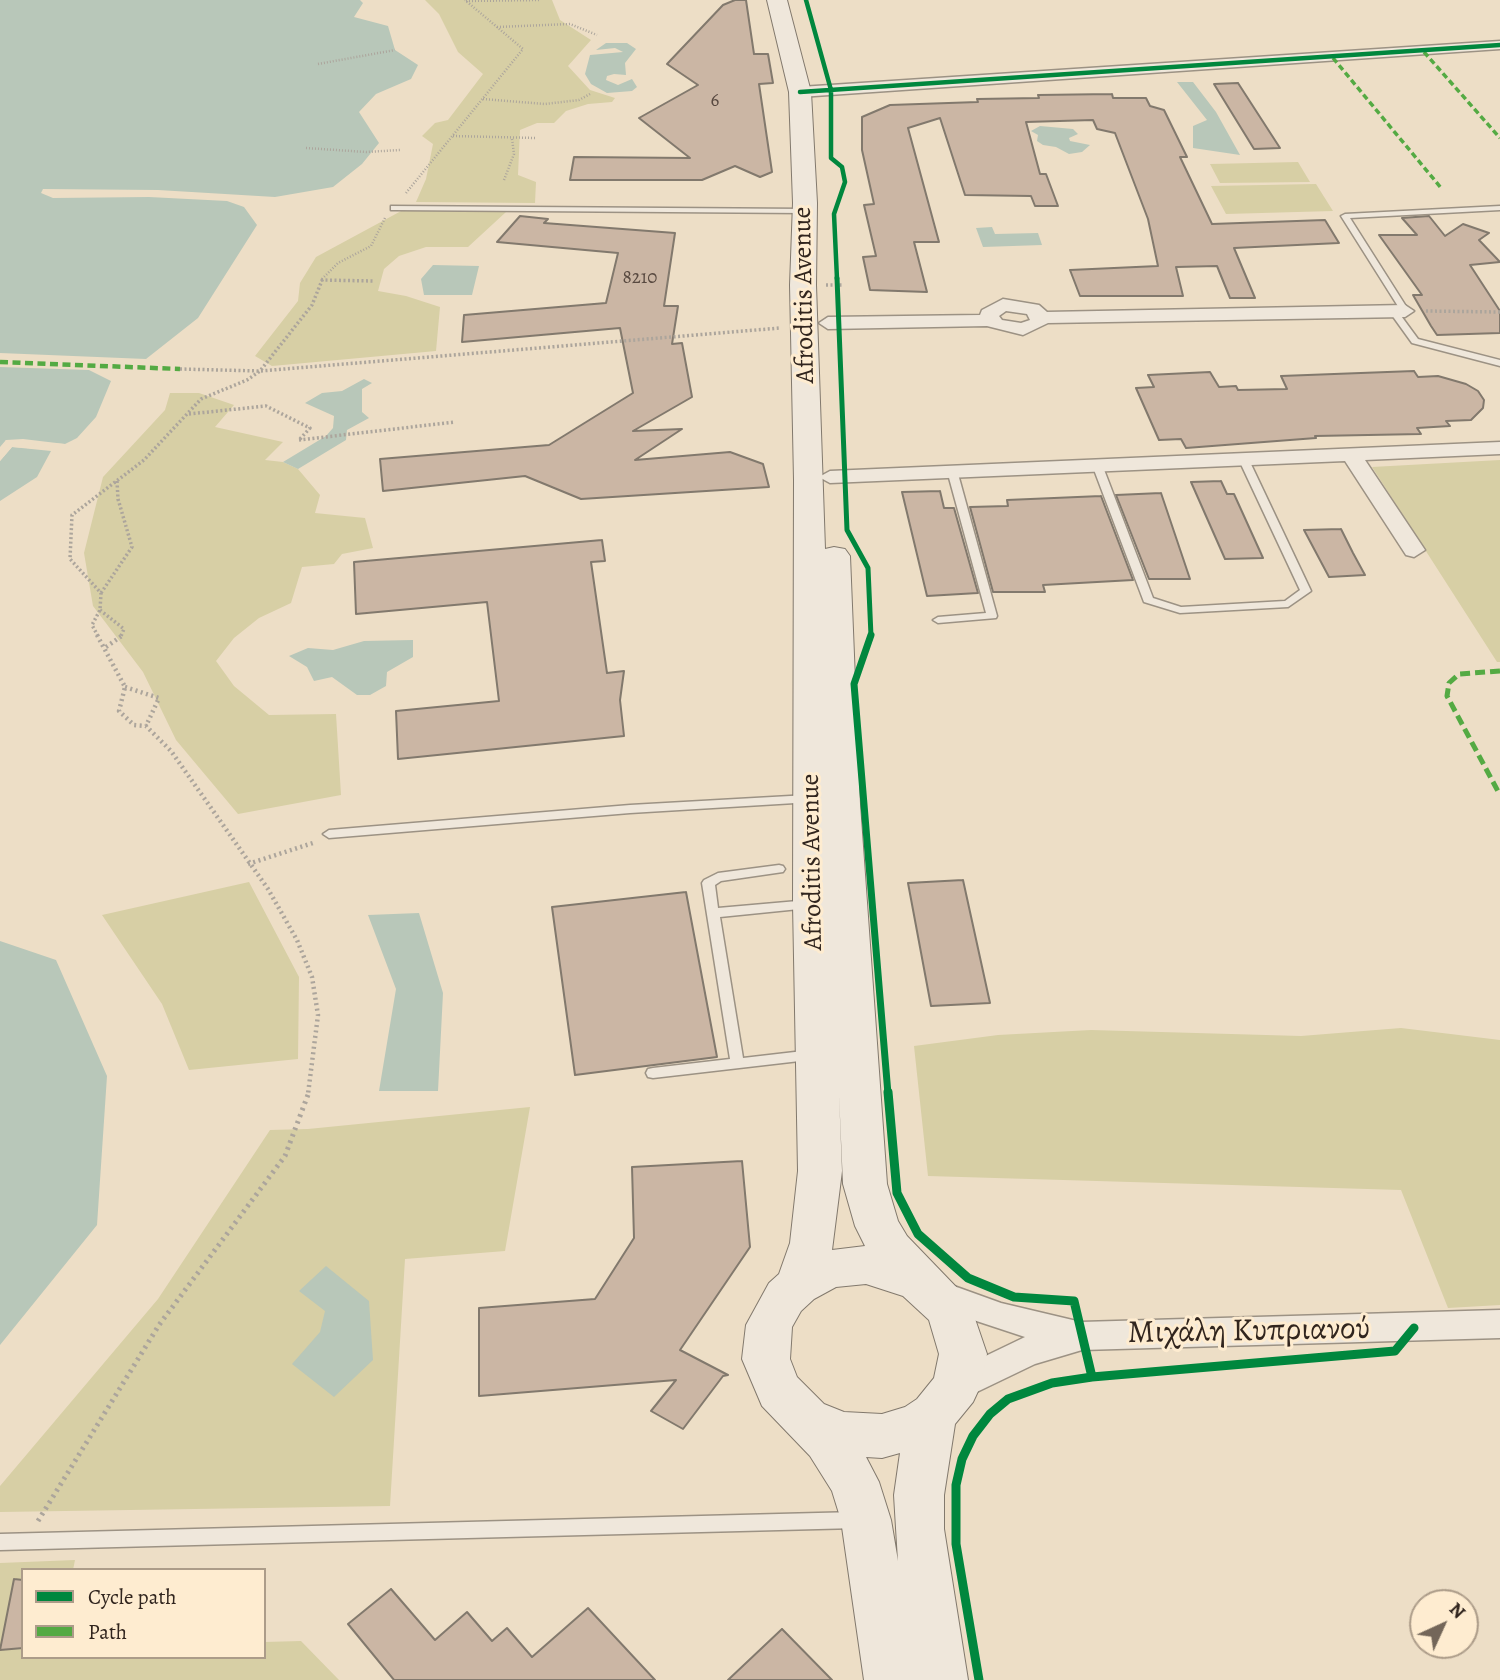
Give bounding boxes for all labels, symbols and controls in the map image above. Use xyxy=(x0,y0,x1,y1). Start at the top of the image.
house number: 6 xyxy=(711,90,719,112)
street label: Afroditis Avenue xyxy=(788,206,822,384)
house number: 8210 xyxy=(623,267,657,289)
street label: Afroditis Avenue xyxy=(796,773,830,951)
street label: Μιχάλη Κυπριανού xyxy=(1127,1311,1371,1353)
legend xyxy=(21,1568,266,1659)
text: Cycle path xyxy=(88,1583,177,1611)
north arrow xyxy=(1409,1589,1479,1659)
text: N xyxy=(1443,1596,1472,1625)
text: Path xyxy=(88,1618,127,1646)

